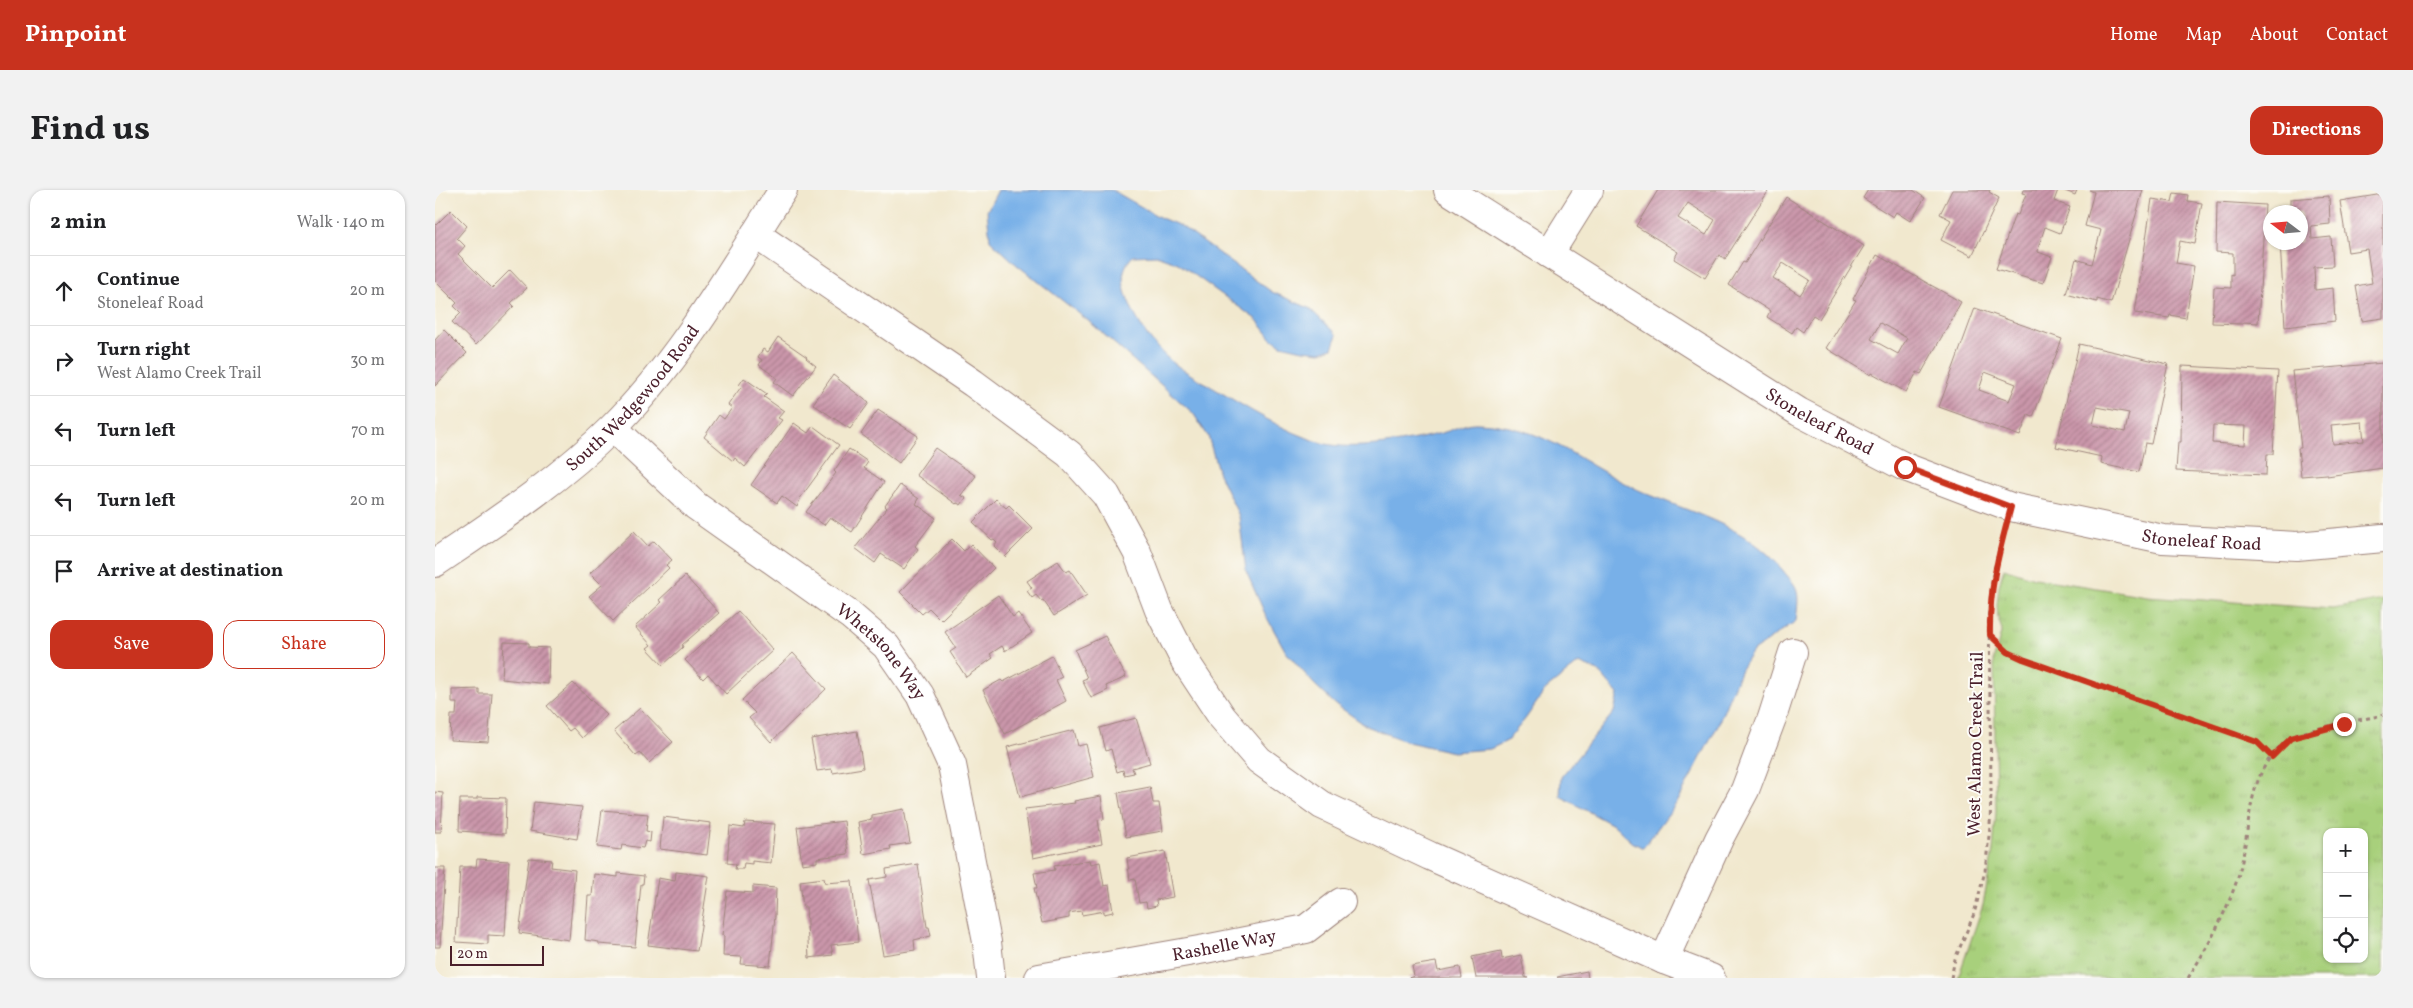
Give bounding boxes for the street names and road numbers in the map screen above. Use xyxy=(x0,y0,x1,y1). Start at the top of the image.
street label: South Wedgewood Road xyxy=(561,320,706,478)
street label: Stoneleaf Road xyxy=(1760,383,1878,463)
street label: Stoneleaf Road xyxy=(2139,524,2262,558)
street label: Whetstone Way xyxy=(831,598,931,706)
street label: West Alamo Creek Trail xyxy=(1962,651,1991,837)
street label: Rashelle Way xyxy=(1170,924,1279,969)

